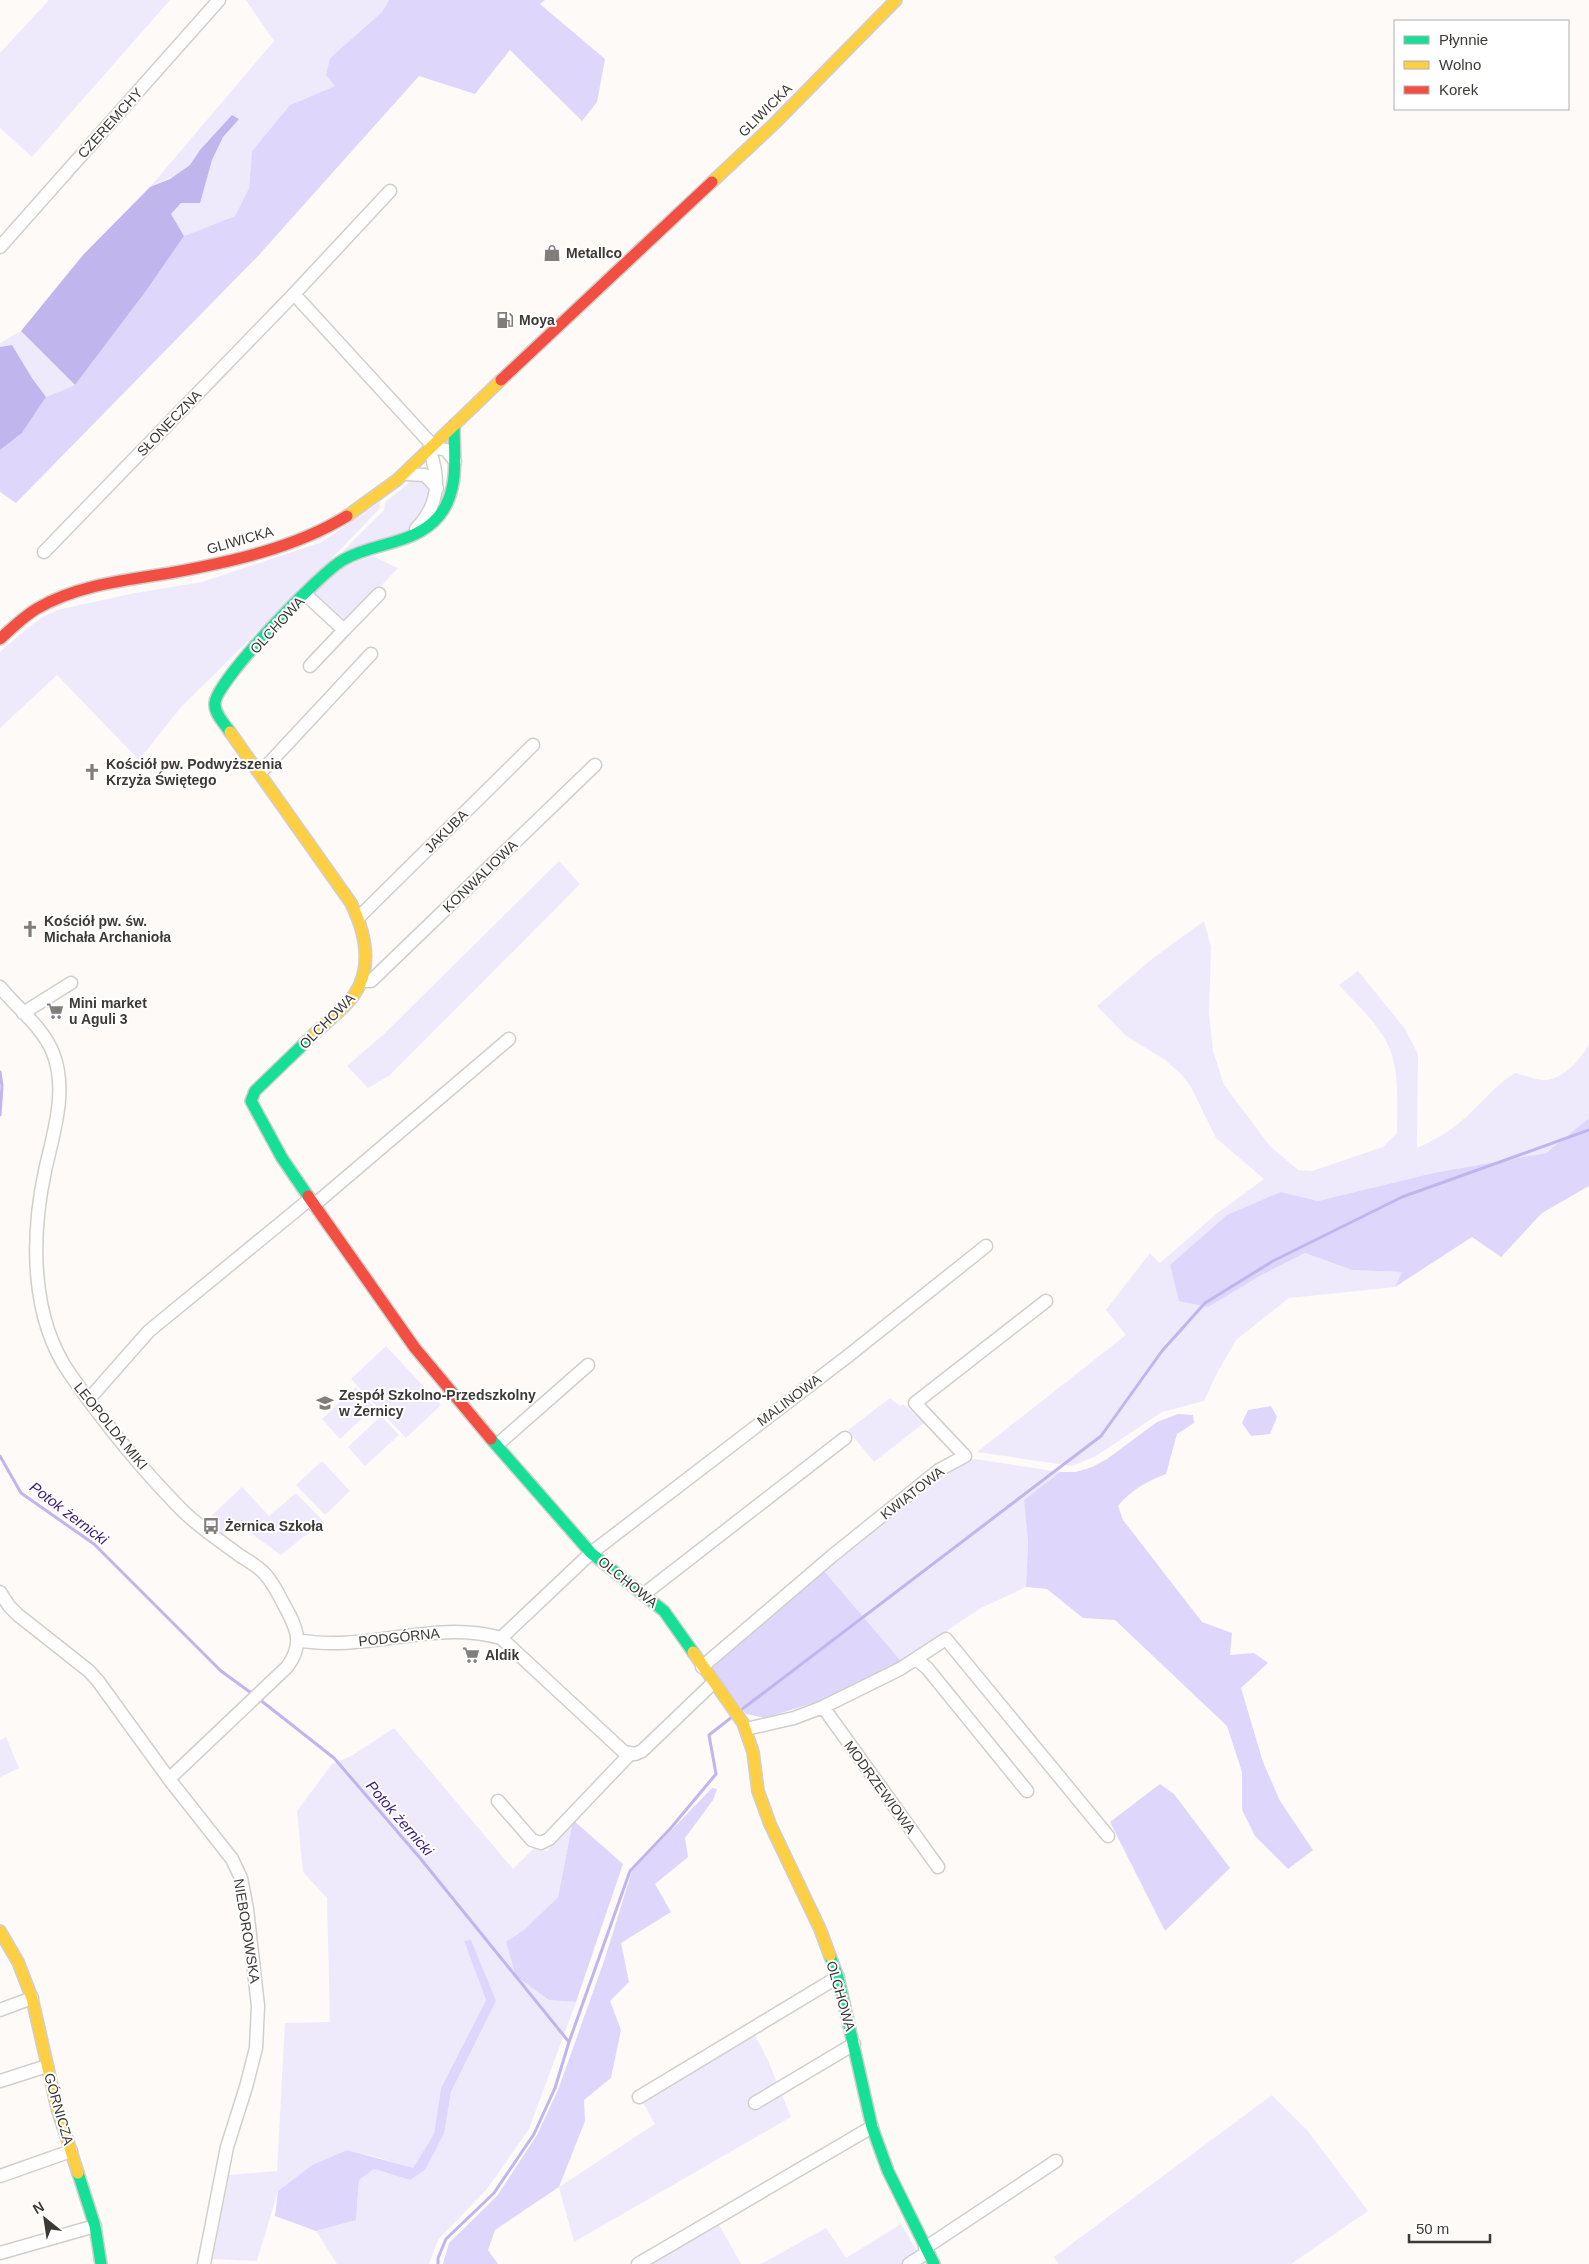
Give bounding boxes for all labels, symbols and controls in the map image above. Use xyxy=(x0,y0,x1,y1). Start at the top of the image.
legend xyxy=(1394,20,1569,110)
text: Płynnie xyxy=(1439,31,1488,48)
text: Wolno xyxy=(1439,56,1481,73)
street label: GLIWICKA xyxy=(735,80,795,140)
text: Korek xyxy=(1439,81,1479,98)
street label: CZEREMCHY xyxy=(74,84,146,161)
shop icon: Metallco xyxy=(542,243,562,263)
place label: Metallco xyxy=(566,245,622,261)
fuel station icon: Moya xyxy=(495,310,515,330)
place label: Moya xyxy=(519,312,555,328)
street label: SŁONECZNA xyxy=(134,386,205,459)
street label: GLIWICKA xyxy=(205,523,276,557)
street label: OLCHOWA xyxy=(247,593,308,657)
place label: Kościół pw. Podwyższenia Krzyża Świętego xyxy=(106,756,282,788)
church icon: Kościół pw. Podwyższenia Krzyża Świętego xyxy=(82,762,102,782)
street label: JAKUBA xyxy=(421,806,471,856)
street label: KONWALIOWA xyxy=(440,836,521,915)
place label: Kościół pw. św. Michała Archanioła xyxy=(44,913,171,945)
church icon: Kościół pw. św. Michała Archanioła xyxy=(20,919,40,939)
street label: OLCHOWA xyxy=(296,989,359,1052)
place label: Mini market u Aguli 3 xyxy=(69,995,147,1027)
supermarket icon: Mini market u Aguli 3 xyxy=(45,1001,65,1021)
street label: MALINOWA xyxy=(754,1370,825,1429)
street label: LEOPOLDA MIKI xyxy=(71,1379,151,1473)
place label: Zespół Szkolno-Przedszkolny w Żernicy xyxy=(338,1387,536,1419)
school or university icon: Zespół Szkolno-Przedszkolny w Żernicy xyxy=(315,1393,335,1413)
street label: KWIATOWA xyxy=(877,1463,947,1523)
water label: Potok żernicki xyxy=(27,1478,112,1548)
bus stop icon: Żernica Szkoła xyxy=(201,1516,221,1536)
place label: Żernica Szkoła xyxy=(225,1518,323,1534)
street label: OLCHOWA xyxy=(595,1553,661,1611)
street label: PODGÓRNA xyxy=(358,1625,441,1649)
supermarket icon: Aldik xyxy=(461,1645,481,1665)
place label: Aldik xyxy=(485,1647,519,1663)
street label: MODRZEWIOWA xyxy=(841,1738,919,1837)
water label: Potok żernicki xyxy=(363,1777,437,1859)
street label: NIEBOROWSKA xyxy=(231,1878,263,1985)
street label: OLCHOWA xyxy=(823,1959,859,2033)
street label: GÓRNICZA xyxy=(41,2071,77,2147)
north arrow xyxy=(20,2194,70,2244)
text: N xyxy=(30,2198,47,2217)
scale bar xyxy=(1409,2212,1490,2244)
text: 50 m xyxy=(1416,2220,1449,2237)

